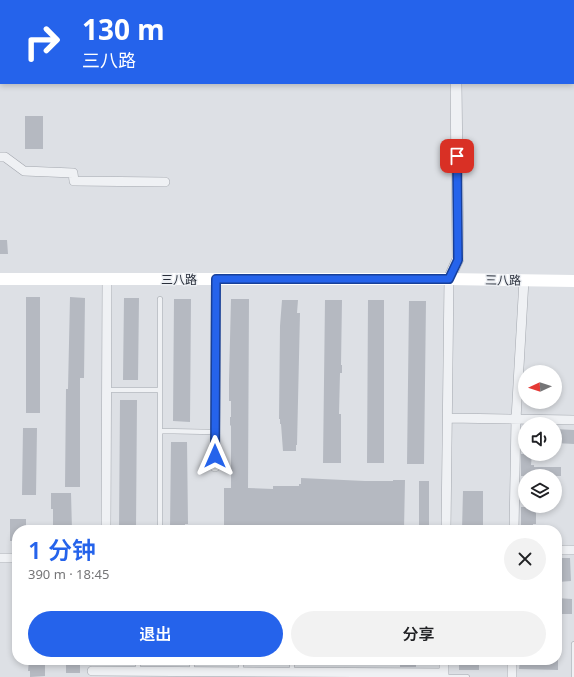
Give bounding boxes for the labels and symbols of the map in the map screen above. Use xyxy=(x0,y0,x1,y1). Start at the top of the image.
pin xyxy=(440,139,474,173)
street label: 三八路 xyxy=(161,271,197,288)
street label: 三八路 xyxy=(485,271,521,289)
north arrow xyxy=(518,365,562,409)
position arrow xyxy=(194,435,236,477)

